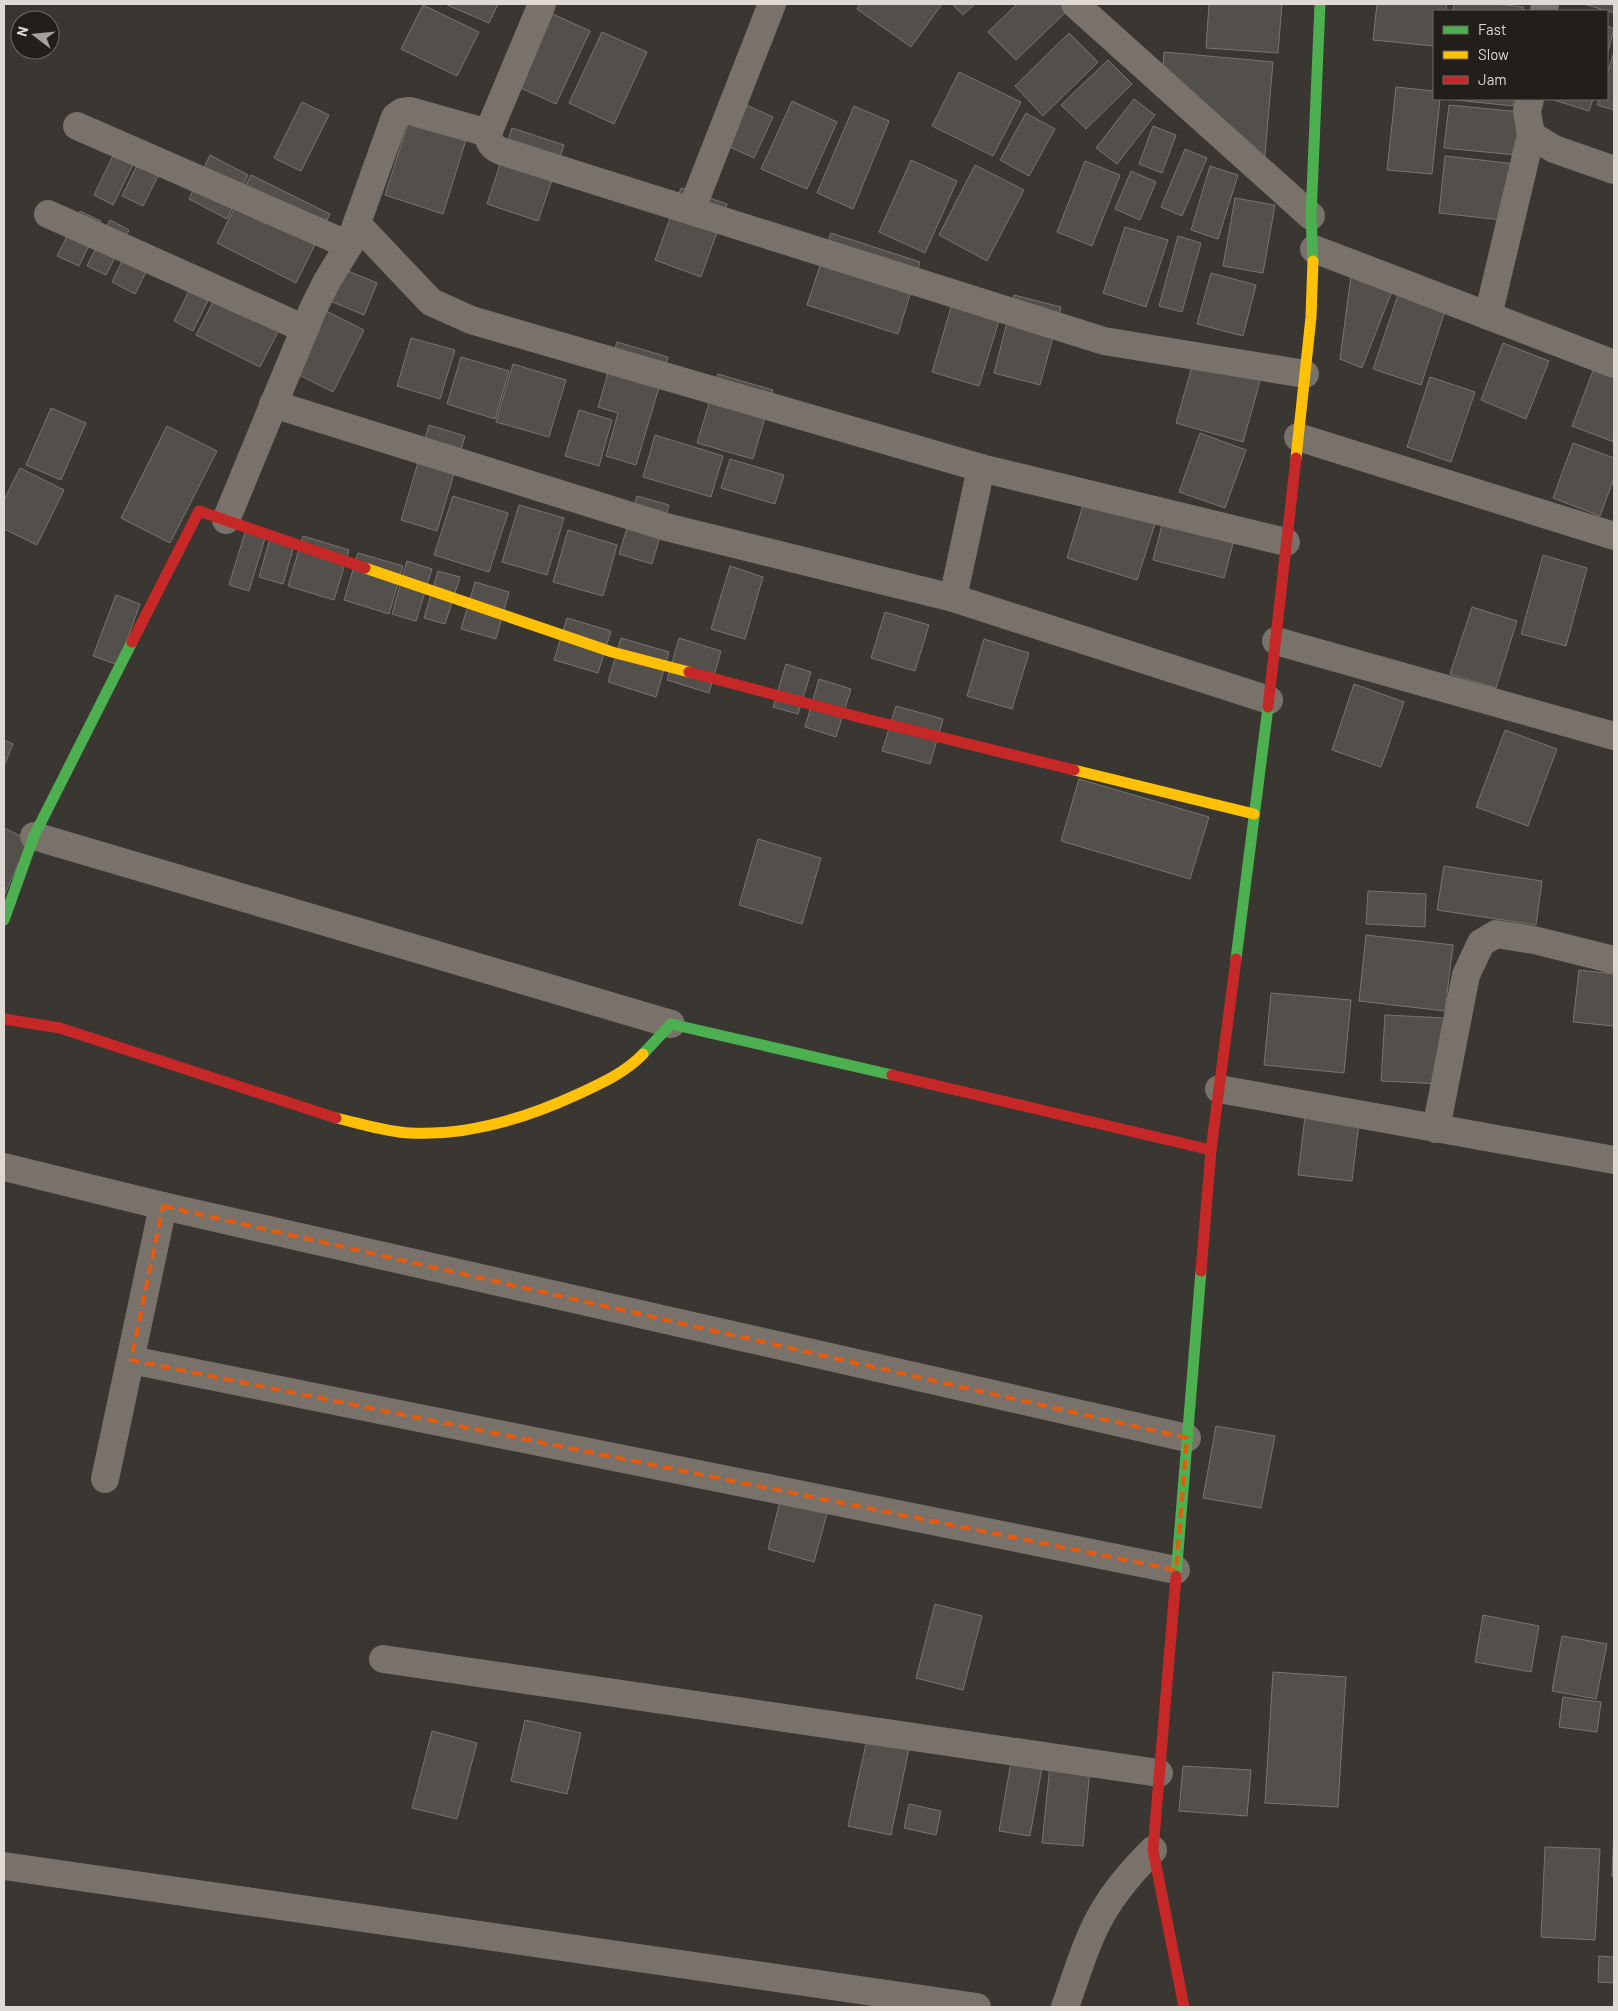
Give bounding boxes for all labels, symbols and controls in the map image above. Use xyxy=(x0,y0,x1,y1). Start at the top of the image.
north arrow xyxy=(10,10,60,60)
legend xyxy=(1433,10,1608,100)
text: Fast xyxy=(1478,20,1506,38)
text: N xyxy=(13,24,31,38)
text: Slow xyxy=(1478,45,1509,63)
text: Jam xyxy=(1478,70,1507,88)

